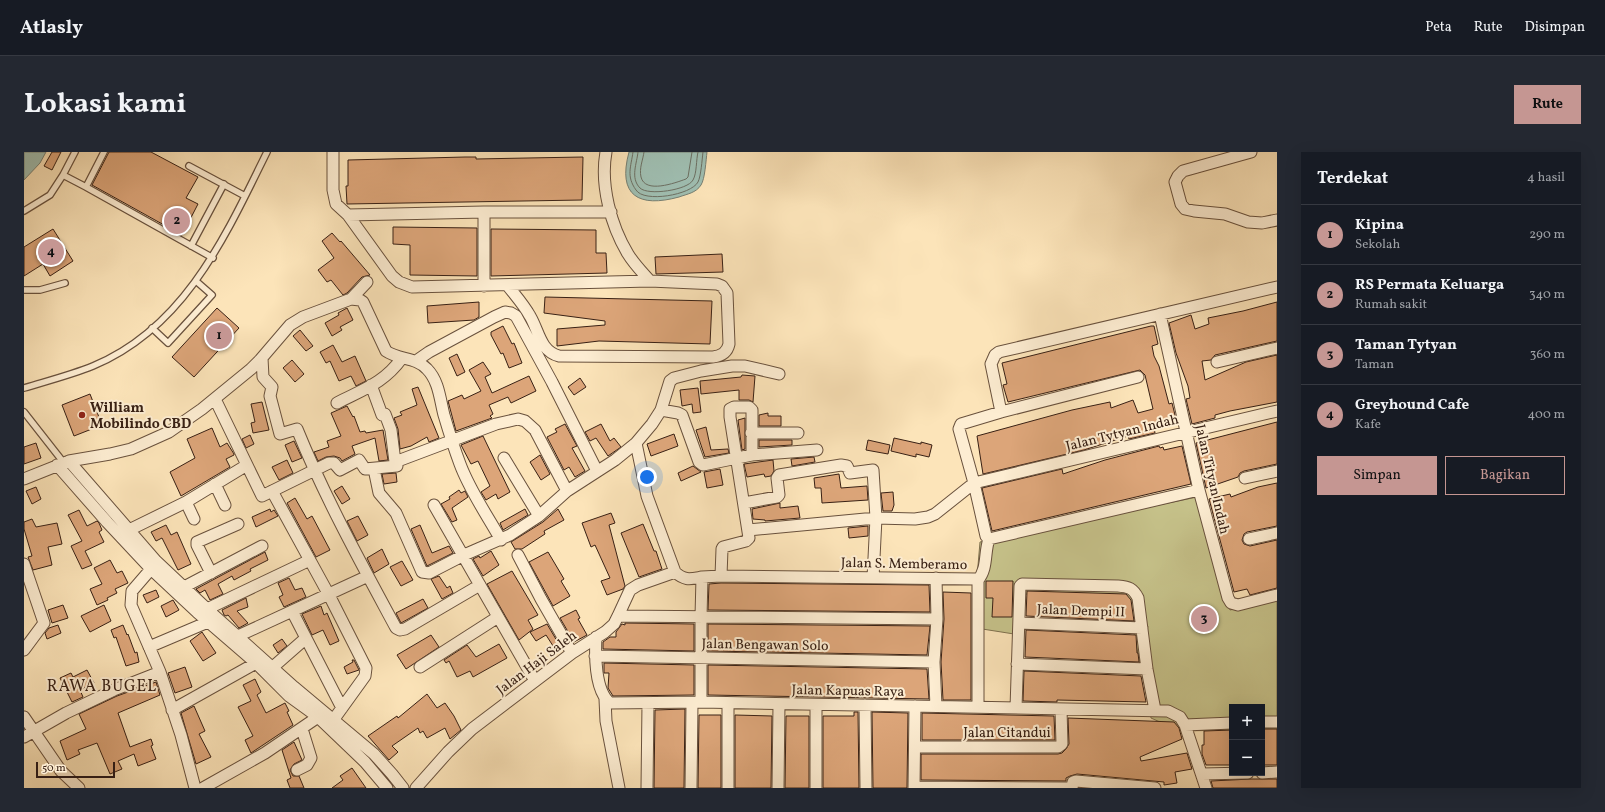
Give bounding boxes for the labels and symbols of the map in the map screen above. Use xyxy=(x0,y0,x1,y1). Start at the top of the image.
pin: 2 xyxy=(164,206,190,236)
pin: 4 xyxy=(38,237,64,267)
pin: 1 xyxy=(206,321,232,351)
place label: William Mobilindo CBD xyxy=(90,399,191,434)
marker: William Mobilindo CBD xyxy=(77,410,87,420)
street label: Jalan Tytyan Indah xyxy=(1064,410,1181,457)
street label: Jalan Tityan Indah xyxy=(1190,422,1233,536)
your location xyxy=(637,467,657,487)
street label: Jalan S. Memberamo xyxy=(841,554,967,575)
street label: Jalan Dempi II xyxy=(1037,600,1125,623)
pin: 3 xyxy=(1191,604,1217,634)
street label: Jalan Haji Saleh xyxy=(493,627,581,700)
street label: Jalan Bengawan Solo xyxy=(701,635,829,656)
district label: RAWA BUGEL xyxy=(47,676,157,698)
street label: Jalan Kapuas Raya xyxy=(791,681,905,702)
street label: Jalan Citandui xyxy=(963,724,1051,743)
scale bar xyxy=(36,760,115,779)

